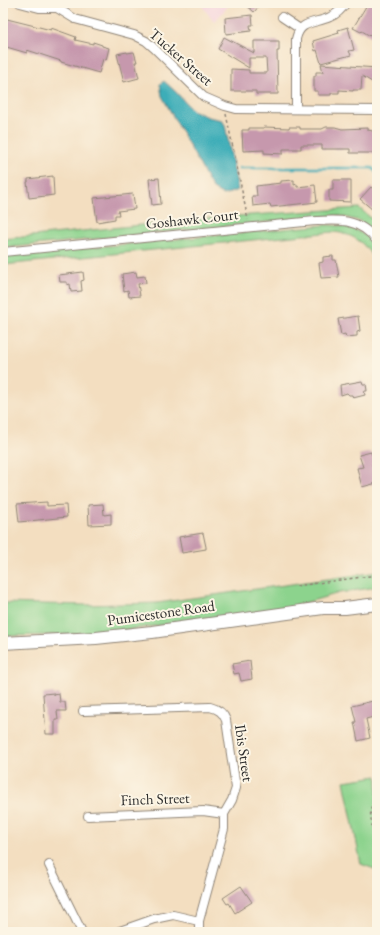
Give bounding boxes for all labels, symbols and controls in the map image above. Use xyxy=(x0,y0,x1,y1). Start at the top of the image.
street label: Tucker Street xyxy=(146,24,217,90)
street label: Goshawk Court xyxy=(145,204,239,233)
street label: Pumicestone Road xyxy=(106,596,216,629)
street label: Ibis Street xyxy=(231,723,258,783)
street label: Finch Street xyxy=(120,788,190,809)

